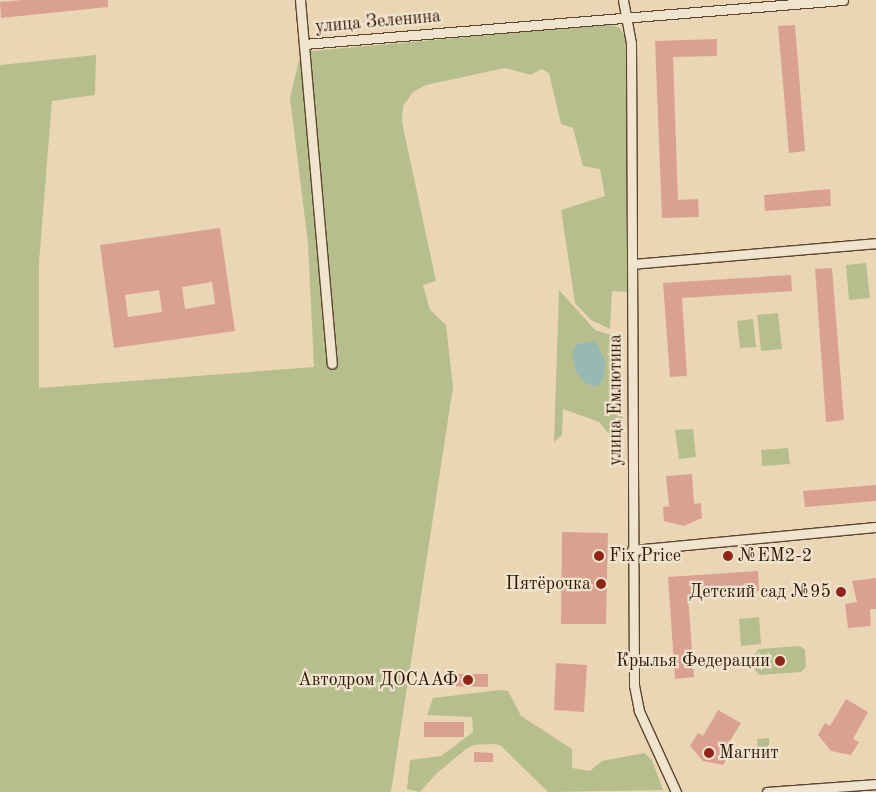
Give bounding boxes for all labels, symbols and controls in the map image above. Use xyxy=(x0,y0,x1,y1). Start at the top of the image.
street label: улица Зеленина xyxy=(314,6,442,38)
street label: улица Емлютина xyxy=(605,334,627,466)
place label: Fix Price xyxy=(609,545,681,567)
place label: №ЕМ2-2 xyxy=(738,545,812,567)
marker: Fix Price xyxy=(593,550,605,562)
marker: №ЕМ2-2 xyxy=(722,550,734,562)
place label: Пятёрочка xyxy=(506,573,591,595)
marker: Пятёрочка xyxy=(595,578,607,590)
place label: Детский сад №95 xyxy=(689,581,831,603)
marker: Детский сад №95 xyxy=(835,586,847,598)
place label: Крылья Федерации xyxy=(616,650,770,672)
marker: Крылья Федерации xyxy=(774,655,786,667)
place label: Автодром ДОСААФ xyxy=(298,669,458,691)
marker: Автодром ДОСААФ xyxy=(462,674,474,686)
place label: Магнит xyxy=(719,742,779,764)
marker: Магнит xyxy=(703,747,715,759)

